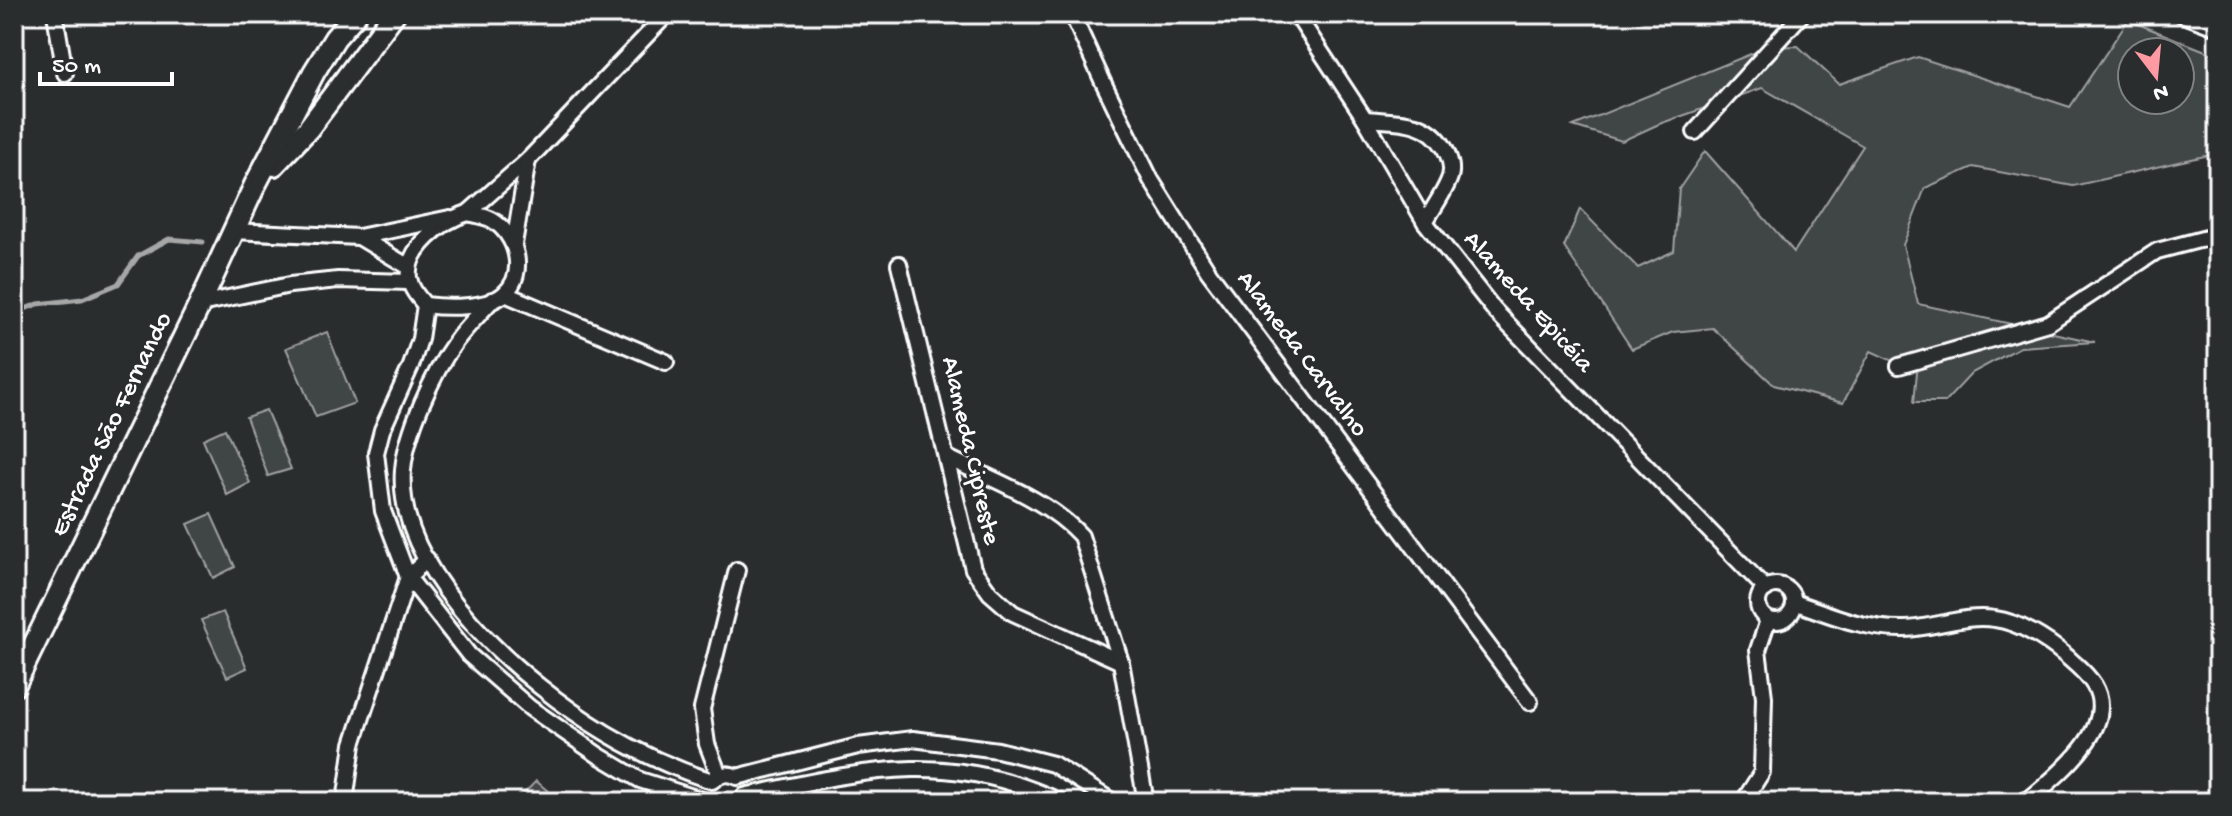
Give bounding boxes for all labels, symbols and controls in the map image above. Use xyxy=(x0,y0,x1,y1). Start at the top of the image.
scale bar xyxy=(40,36,172,86)
north arrow xyxy=(2116,36,2196,116)
text: 50 m xyxy=(52,53,101,82)
text: N xyxy=(2150,77,2171,106)
street label: Alameda Epicéia xyxy=(1455,226,1600,381)
street label: Alameda Carvalho xyxy=(1228,266,1374,444)
street label: Estrada São Fernando xyxy=(45,308,181,542)
street label: Alameda Cipreste xyxy=(932,354,1006,549)

